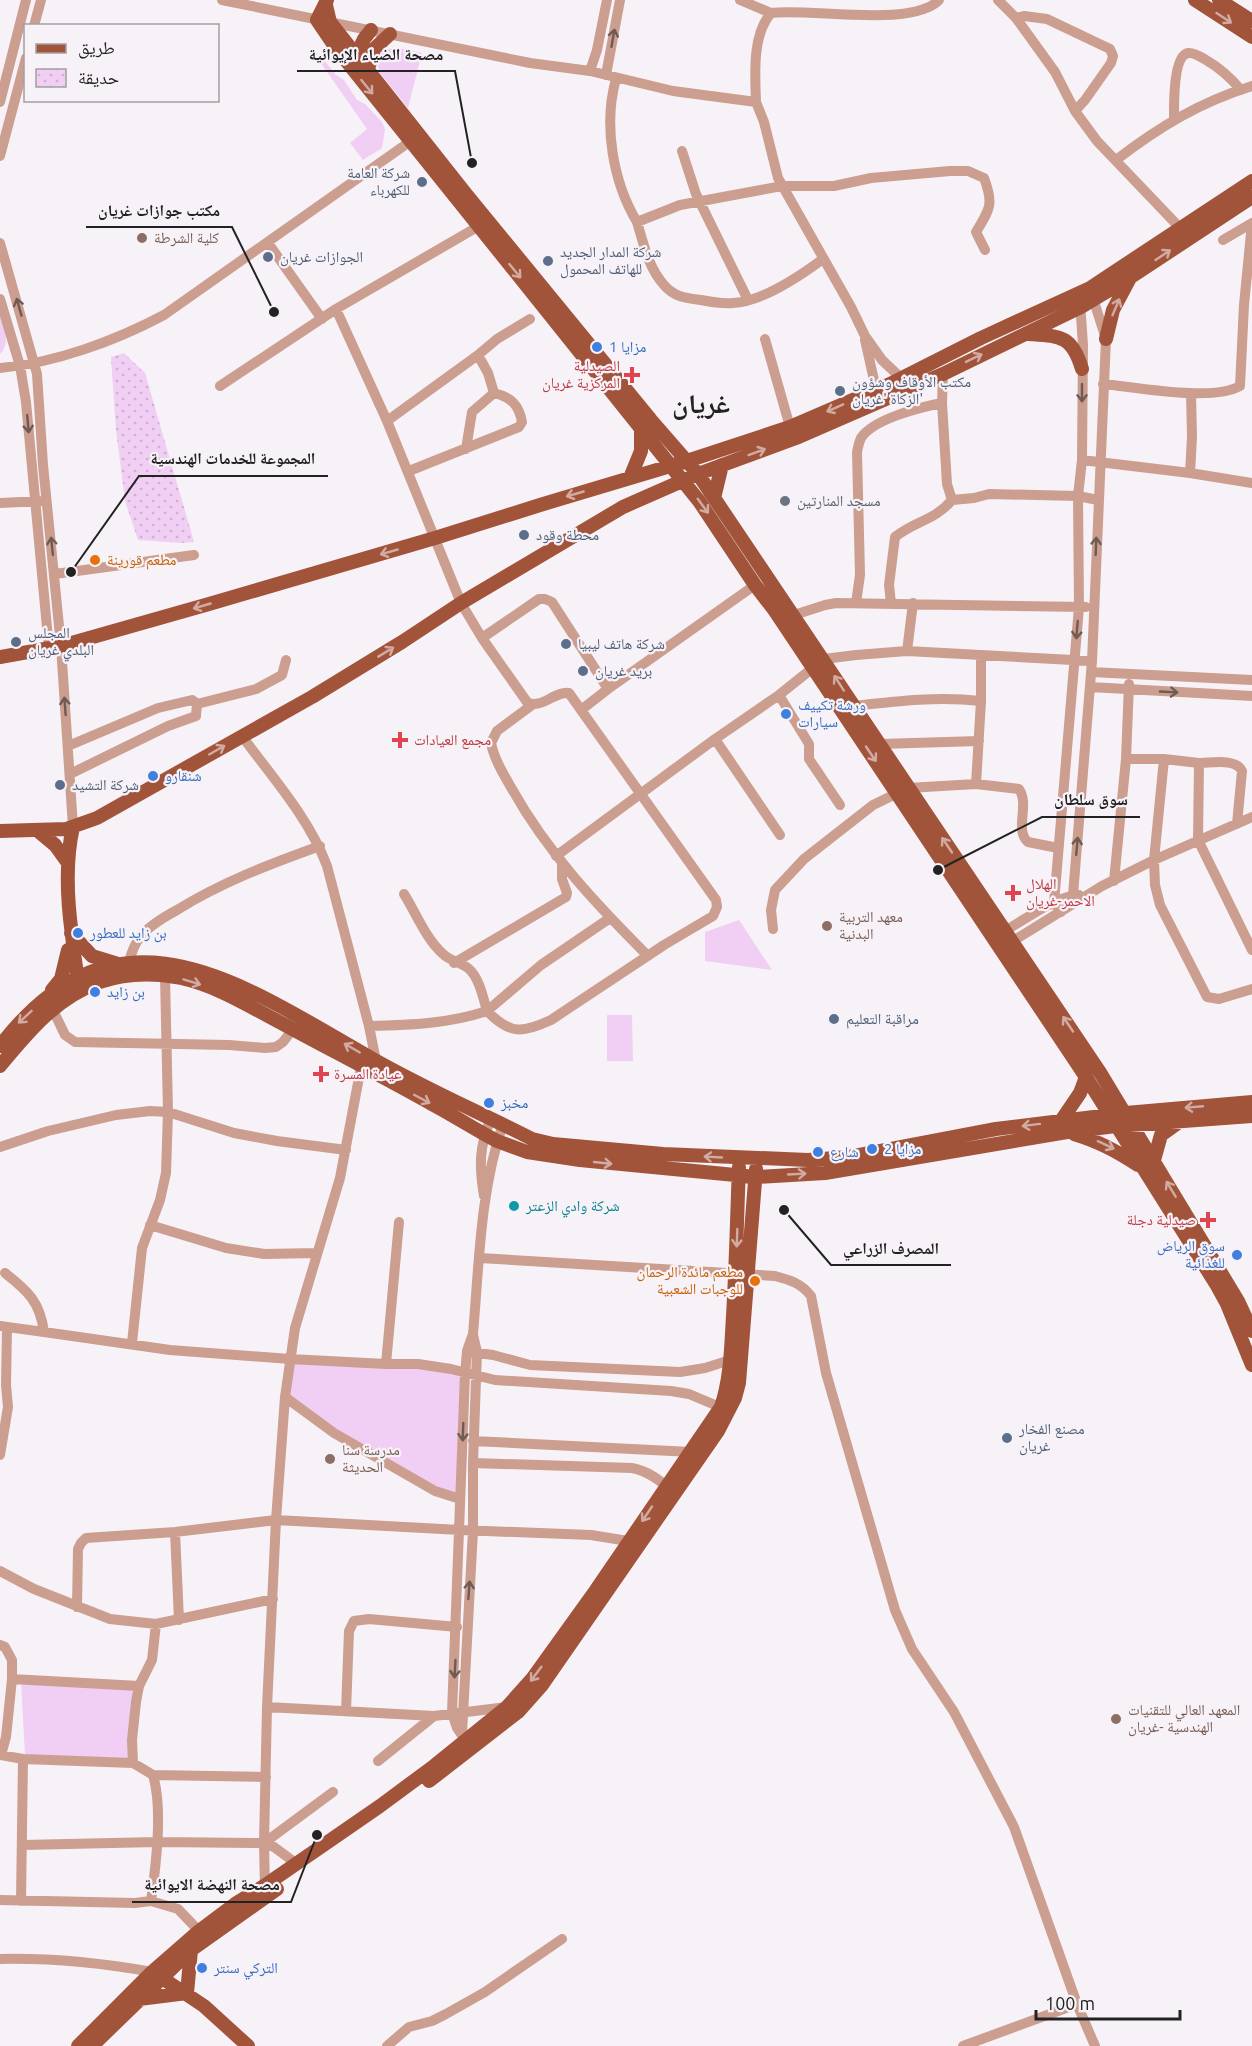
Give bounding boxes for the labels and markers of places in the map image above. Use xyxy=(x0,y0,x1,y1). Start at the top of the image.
callout: مصحة الضياء الإيوائية xyxy=(297,37,455,71)
place label: شركة العامة للكهرباء xyxy=(347,164,410,199)
marker: شركة العامة للكهرباء xyxy=(415,175,429,189)
callout: مكتب جوازات غريان xyxy=(86,193,232,227)
place label: كلية الشرطة xyxy=(154,229,219,247)
marker: كلية الشرطة xyxy=(135,231,149,245)
place label: شركة المدار الجديد للهاتف المحمول xyxy=(560,243,661,279)
place label: الجوازات غريان xyxy=(280,248,363,267)
marker: الجوازات غريان xyxy=(261,250,275,264)
marker: شركة المدار الجديد للهاتف المحمول xyxy=(541,254,555,268)
place label: مزايا 1 xyxy=(609,338,646,356)
marker: مزايا 1 xyxy=(590,340,604,354)
place label: الصيدلية المركزية غريان xyxy=(542,357,620,393)
marker: الصيدلية المركزية غريان xyxy=(625,368,639,382)
place label: مكتب الأوقاف وشؤون الزكاة 'غريان' xyxy=(852,373,971,409)
marker: مكتب الأوقاف وشؤون الزكاة 'غريان' xyxy=(833,384,847,398)
callout: المجموعة للخدمات الهندسية xyxy=(139,442,328,476)
place label: مسجد المنارتين xyxy=(797,492,881,511)
marker: مسجد المنارتين xyxy=(778,494,792,508)
place label: محطة وقود xyxy=(536,526,599,544)
marker: محطة وقود xyxy=(517,528,531,542)
place label: مطعم قورينة xyxy=(107,551,176,570)
marker: مطعم قورينة xyxy=(88,553,102,567)
place label: المجلس البلدي غريان xyxy=(28,624,94,662)
marker: المجلس البلدي غريان xyxy=(9,635,23,649)
place label: شركة هاتف ليبيا xyxy=(578,635,665,653)
marker: شركة هاتف ليبيا xyxy=(559,637,573,651)
place label: بريد غريان xyxy=(595,662,652,681)
marker: بريد غريان xyxy=(576,664,590,678)
place label: ورشة تكييف سيارات xyxy=(798,696,866,731)
marker: ورشة تكييف سيارات xyxy=(779,707,793,721)
marker: مجمع العيادات xyxy=(391,731,409,749)
place label: مجمع العيادات xyxy=(414,731,491,750)
place label: شنقارو xyxy=(165,767,202,785)
marker: شنقارو xyxy=(146,769,160,783)
place label: شركة التشيد xyxy=(72,776,139,794)
marker: شركة التشيد xyxy=(53,778,67,792)
callout: سوق سلطان xyxy=(1042,783,1140,817)
place label: الهلال الاحمر-غريان xyxy=(1026,875,1095,911)
marker: الهلال الاحمر-غريان xyxy=(1004,884,1022,902)
place label: معهد التربية البدنية xyxy=(839,908,903,942)
marker: معهد التربية البدنية xyxy=(820,919,834,933)
place label: بن زايد للعطور xyxy=(89,924,167,943)
marker: بن زايد للعطور xyxy=(71,926,85,940)
place label: بن زايد xyxy=(107,983,145,1002)
marker: بن زايد xyxy=(88,985,102,999)
place label: مراقبة التعليم xyxy=(846,1010,919,1029)
marker: مراقبة التعليم xyxy=(827,1012,841,1026)
marker: عيادة المسرة xyxy=(312,1065,330,1083)
place label: عيادة المسرة xyxy=(334,1065,402,1083)
place label: مخبز xyxy=(500,1094,528,1112)
marker: مخبز xyxy=(482,1096,496,1110)
place label: مزايا 2 xyxy=(884,1140,921,1158)
marker: مزايا 2 xyxy=(865,1142,879,1156)
place label: شارع xyxy=(830,1143,859,1162)
marker: شارع xyxy=(811,1145,825,1159)
place label: شركة وادي الزعتر xyxy=(525,1197,620,1218)
marker: شركة وادي الزعتر xyxy=(507,1199,521,1213)
place label: صيدلية دجلة xyxy=(1127,1211,1196,1228)
marker: صيدلية دجلة xyxy=(1201,1213,1215,1227)
callout: المصرف الزراعي xyxy=(831,1231,951,1265)
place label: سوق الرياض للغذائية xyxy=(1157,1237,1225,1271)
marker: سوق الرياض للغذائية xyxy=(1230,1248,1244,1262)
place label: مطعم مائدة الرحمان للوجبات الشعبية xyxy=(637,1263,743,1298)
marker: مطعم مائدة الرحمان للوجبات الشعبية xyxy=(748,1274,762,1288)
place label: مصنع الفخار غريان xyxy=(1018,1420,1085,1456)
marker: مصنع الفخار غريان xyxy=(1000,1431,1014,1445)
place label: مدرسة سنا الحديثة xyxy=(342,1441,400,1475)
marker: مدرسة سنا الحديثة xyxy=(323,1452,337,1466)
place label: المعهد العالي للتقنيات الهندسية -غريان xyxy=(1128,1701,1240,1737)
marker: المعهد العالي للتقنيات الهندسية -غريان xyxy=(1109,1712,1123,1726)
callout: مصحة النهضة الايوائية xyxy=(132,1868,291,1902)
place label: التركي سنتر xyxy=(213,1959,278,1980)
marker: التركي سنتر xyxy=(195,1961,209,1975)

